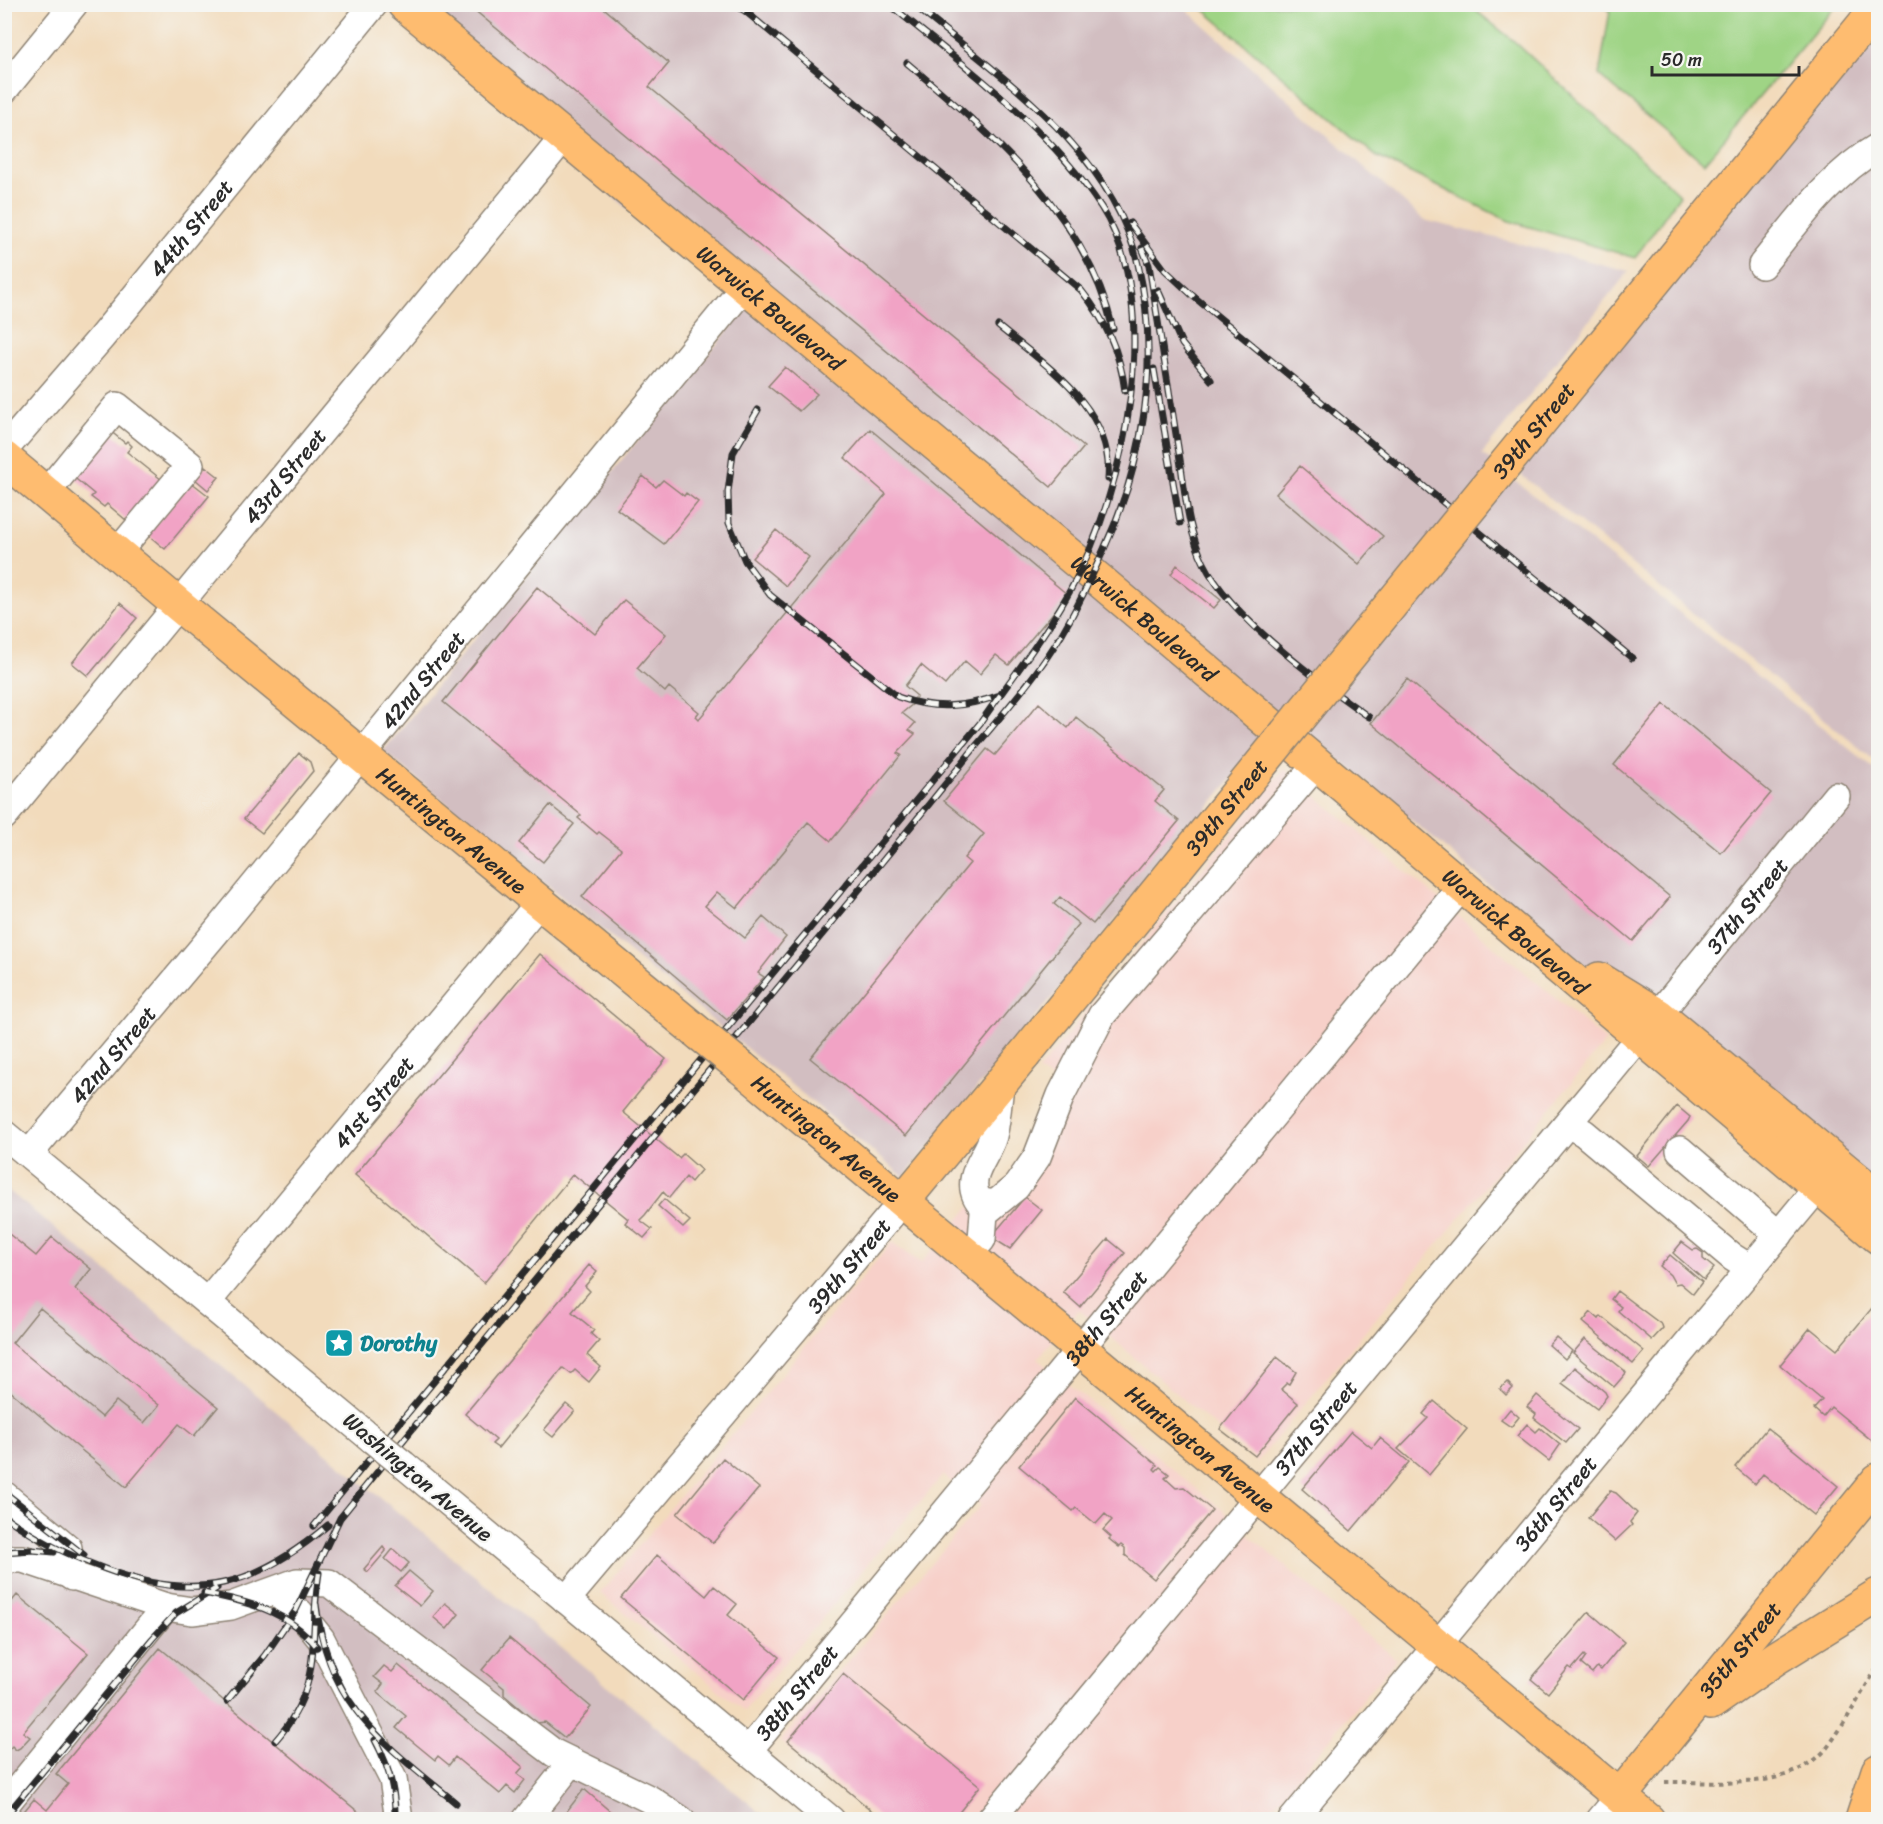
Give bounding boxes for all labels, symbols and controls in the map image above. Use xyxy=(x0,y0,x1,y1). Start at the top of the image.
scale bar xyxy=(1652,39,1799,77)
text: 50 m xyxy=(1661,44,1702,76)
street label: 44th Street xyxy=(138,170,244,286)
street label: Warwick Boulevard xyxy=(688,234,854,382)
street label: 39th Street xyxy=(1481,372,1585,488)
street label: 43rd Street xyxy=(233,418,337,533)
street label: Warwick Boulevard xyxy=(1062,544,1228,693)
street label: 42nd Street xyxy=(369,621,476,739)
street label: 39th Street xyxy=(1174,749,1278,864)
street label: Huntington Avenue xyxy=(367,755,536,904)
street label: 37th Street xyxy=(1695,848,1799,963)
street label: Warwick Boulevard xyxy=(1433,858,1599,1006)
street label: 42nd Street xyxy=(59,996,166,1113)
street label: 41st Street xyxy=(322,1046,425,1158)
street label: Huntington Avenue xyxy=(742,1064,911,1213)
street label: 39th Street xyxy=(796,1208,901,1322)
street label: 38th Street xyxy=(1054,1260,1158,1375)
place label: Dorothy xyxy=(360,1324,438,1363)
place icon: Dorothy xyxy=(323,1327,355,1359)
street label: 37th Street xyxy=(1264,1370,1368,1484)
street label: Huntington Avenue xyxy=(1116,1374,1285,1523)
street label: Washington Avenue xyxy=(334,1402,503,1552)
street label: 36th Street xyxy=(1503,1446,1607,1560)
street label: 35th Street xyxy=(1688,1592,1792,1707)
street label: 38th Street xyxy=(744,1635,849,1750)

